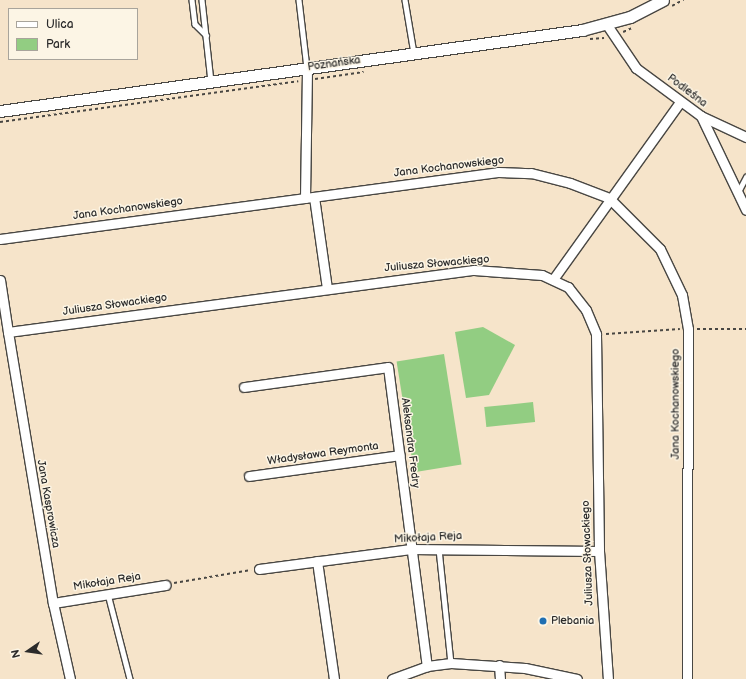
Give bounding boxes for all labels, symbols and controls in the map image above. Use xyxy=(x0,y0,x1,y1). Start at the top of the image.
legend xyxy=(8,8,138,60)
text: Ulica xyxy=(46,17,73,32)
text: Park xyxy=(46,37,70,52)
street label: Poznańska xyxy=(307,54,361,74)
street label: Podleśna xyxy=(664,72,710,110)
street label: Jana Kochanowskiego xyxy=(393,154,505,180)
street label: Jana Kochanowskiego xyxy=(72,195,184,223)
street label: Juliusza Słowackiego xyxy=(384,253,490,275)
street label: Juliusza Słowackiego xyxy=(62,291,168,319)
street label: Jana Kochanowskiego xyxy=(669,349,683,459)
street label: Aleksandra Fredry xyxy=(398,397,422,489)
street label: Władysława Reymonta xyxy=(266,440,380,468)
street label: Jana Kasprowicza xyxy=(34,459,62,549)
street label: Juliusza Słowackiego xyxy=(580,500,596,606)
street label: Mikołaja Reja xyxy=(394,530,462,546)
street label: Mikołaja Reja xyxy=(72,570,142,594)
place label: Plebania xyxy=(551,614,594,628)
marker: Plebania xyxy=(538,616,548,626)
north arrow xyxy=(8,631,48,671)
text: N xyxy=(9,648,23,659)

